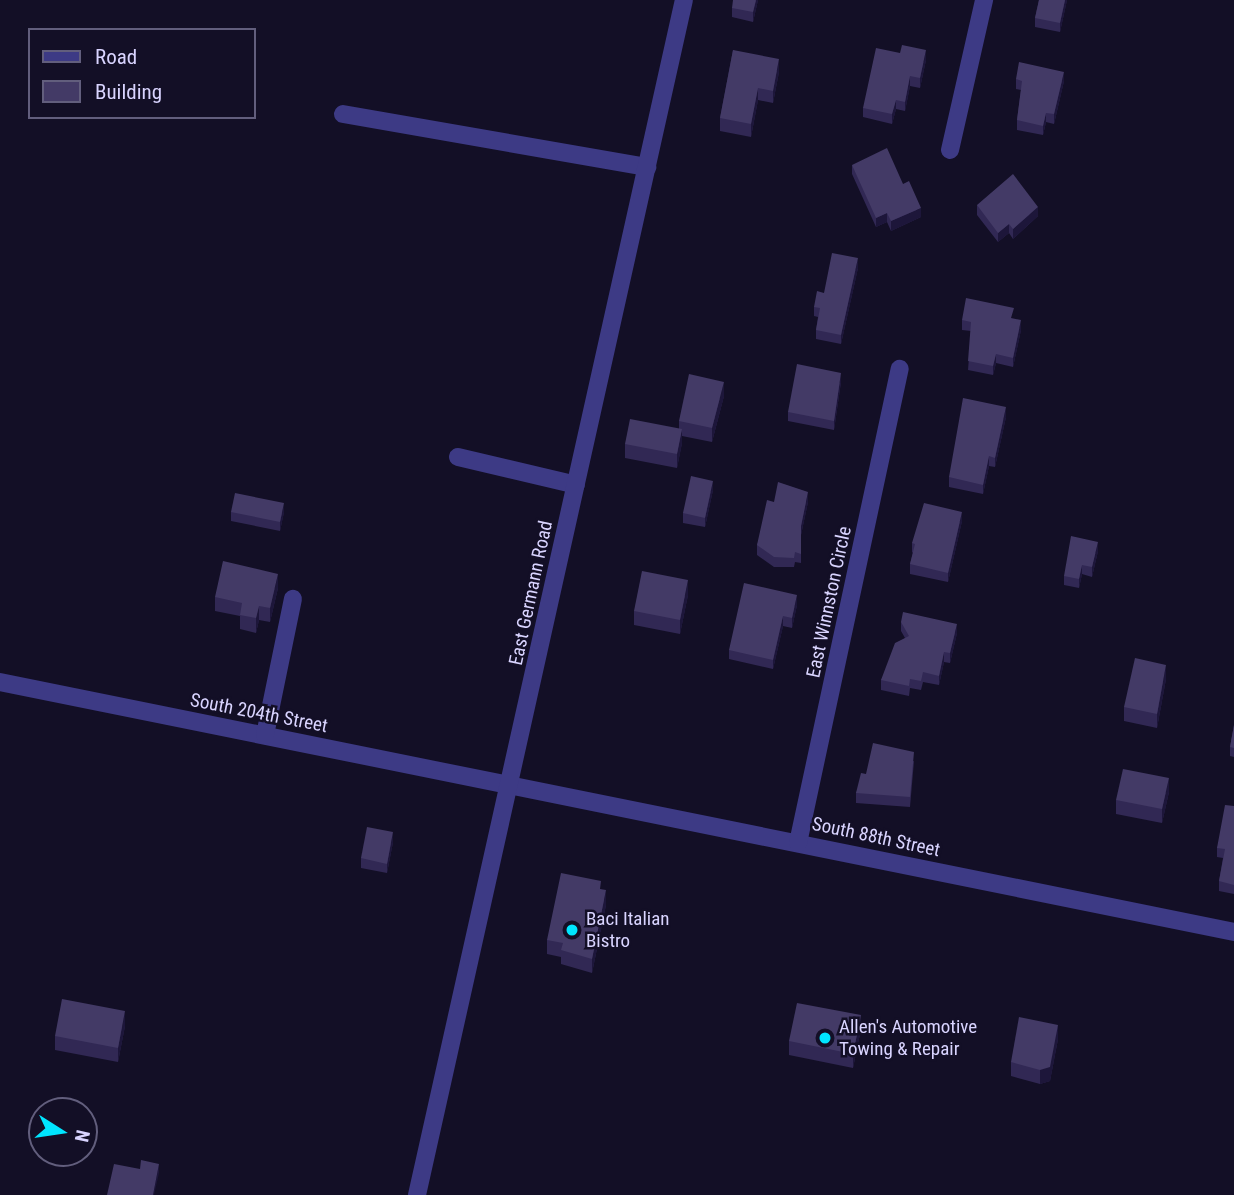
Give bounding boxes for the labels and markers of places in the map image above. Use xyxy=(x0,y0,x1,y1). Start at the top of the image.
place label: Baci Italian Bistro xyxy=(586,908,669,952)
marker: Baci Italian Bistro xyxy=(564,922,580,938)
place label: Allen's Automotive Towing & Repair xyxy=(839,1016,977,1060)
marker: Allen's Automotive Towing & Repair xyxy=(817,1030,833,1046)

